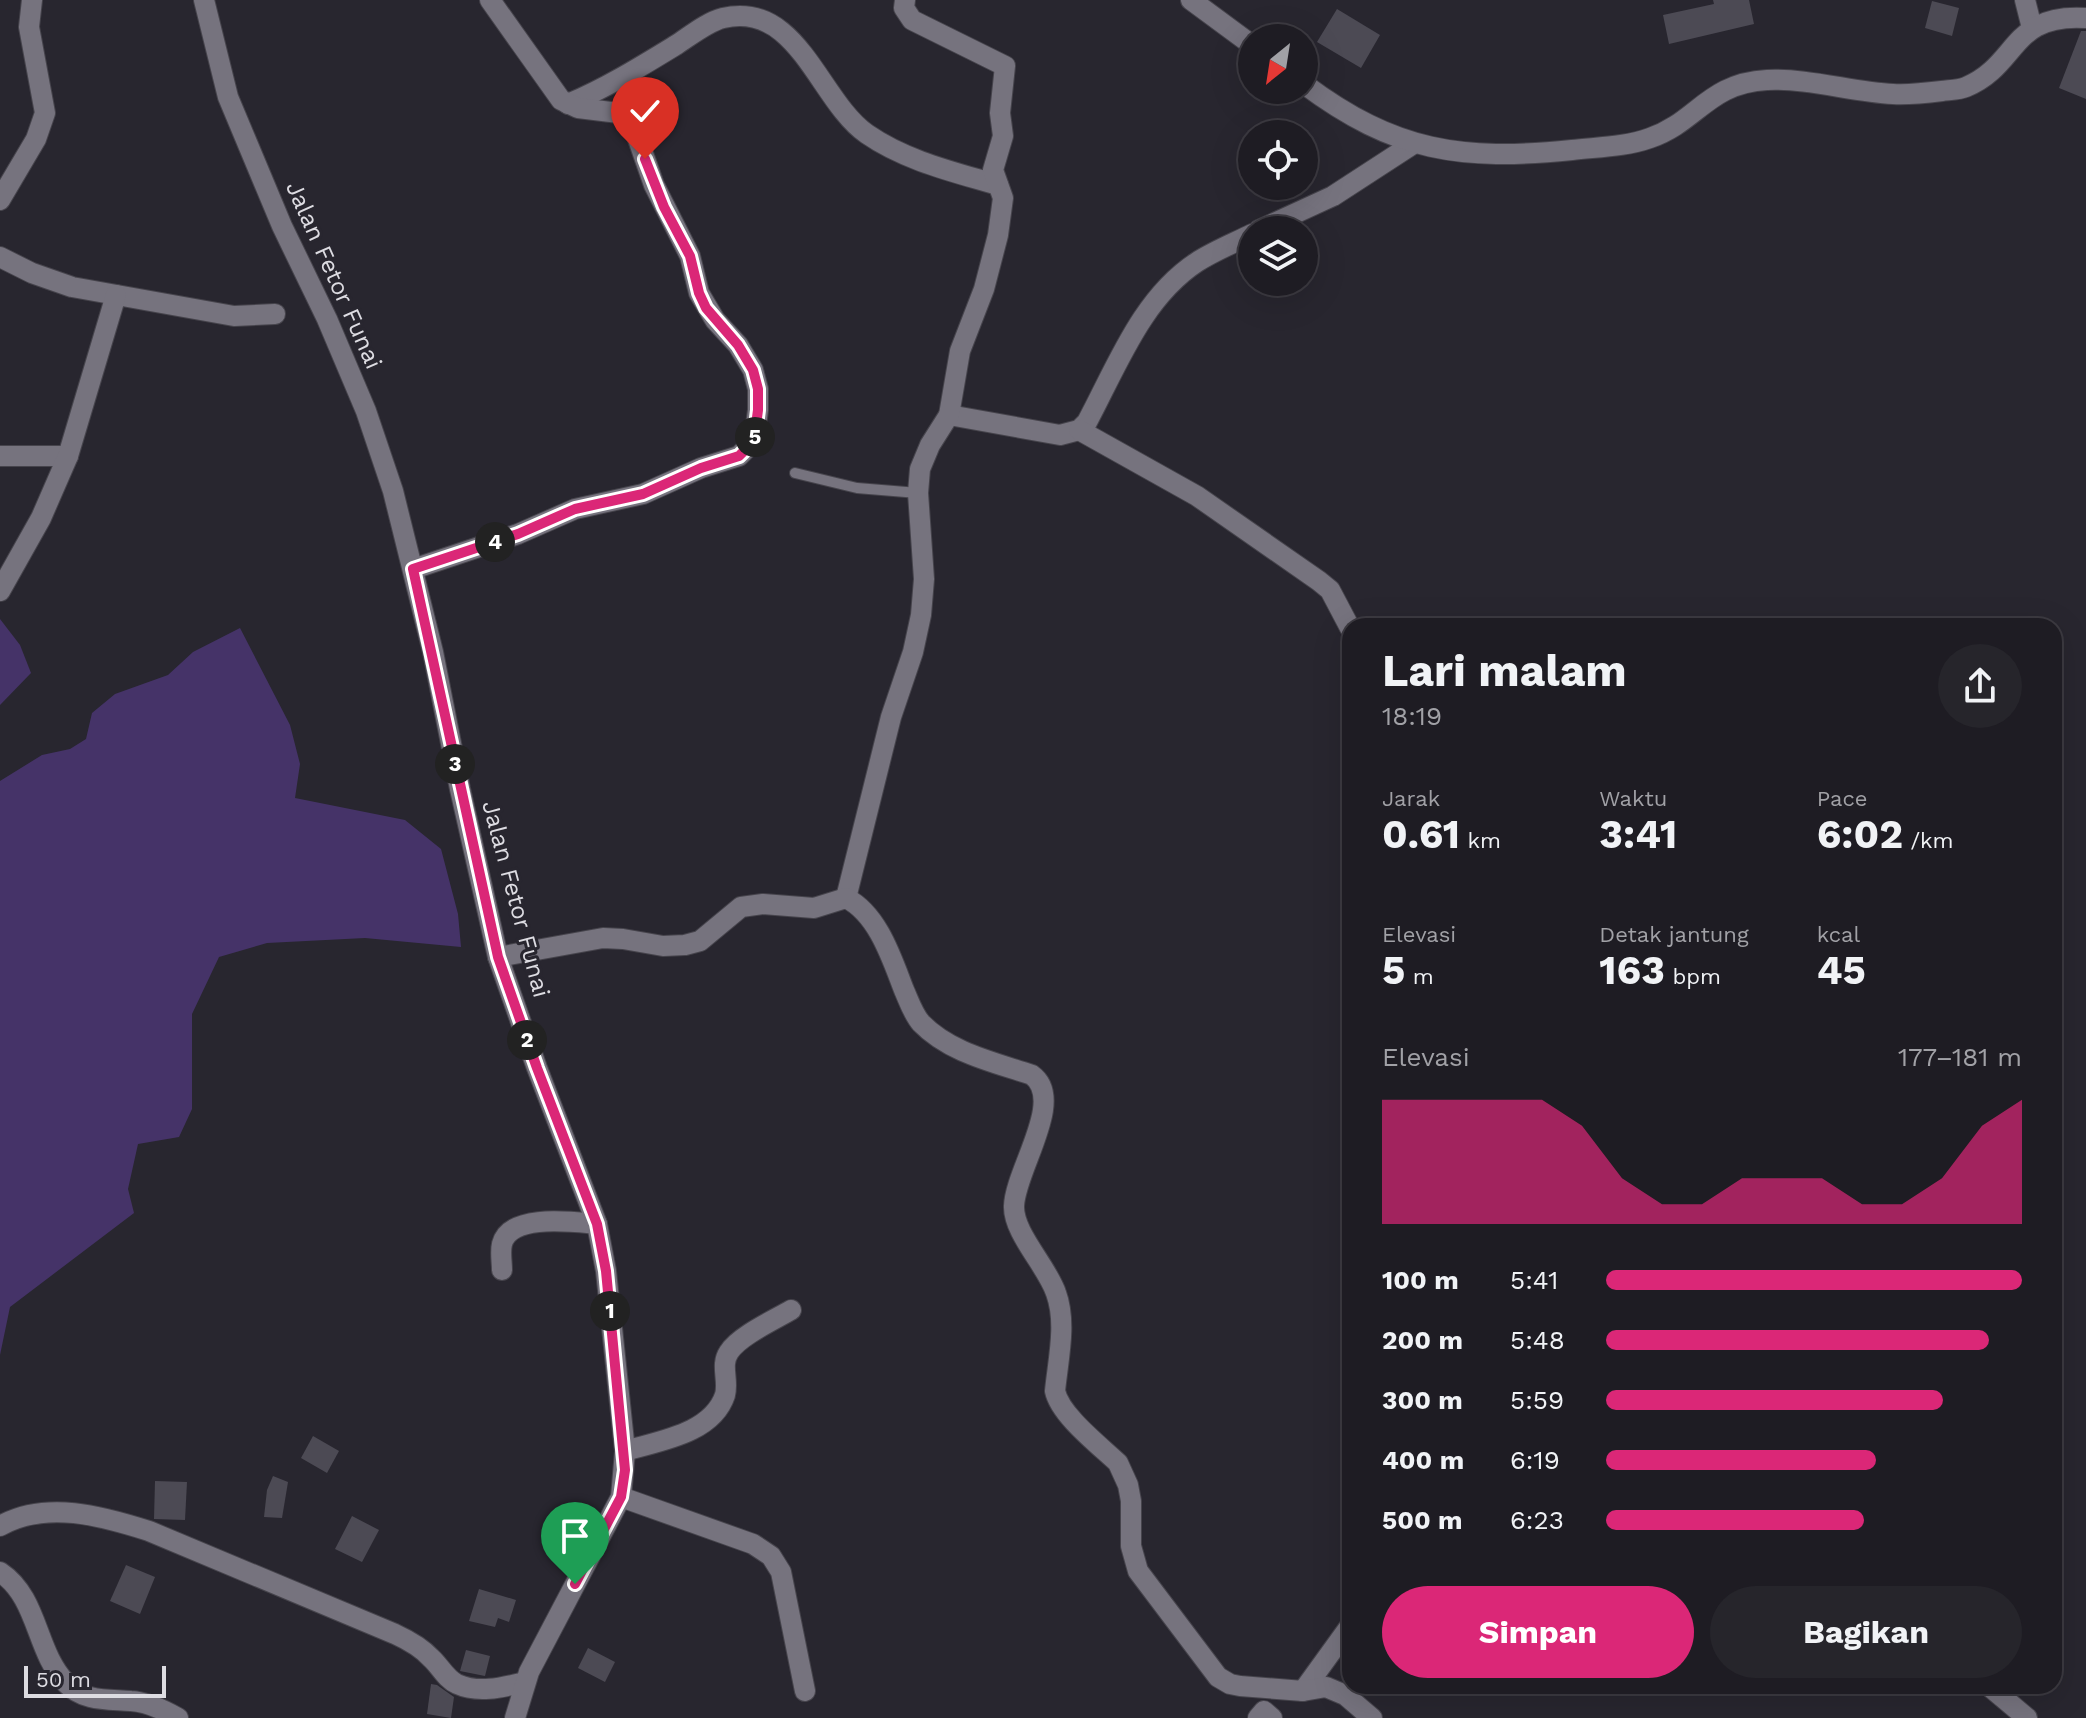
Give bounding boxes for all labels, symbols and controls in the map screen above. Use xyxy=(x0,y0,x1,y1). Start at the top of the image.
north arrow xyxy=(1238,24,1318,104)
map controls xyxy=(1238,24,1318,296)
pin xyxy=(611,77,679,159)
icon: check xyxy=(623,89,667,133)
button: locate xyxy=(1238,120,1318,200)
street label: Jalan Fetor Funai xyxy=(280,177,388,373)
button: layers xyxy=(1238,216,1318,296)
pin: 5 xyxy=(735,417,775,457)
text: 5 xyxy=(749,424,761,449)
pin: 4 xyxy=(475,522,515,562)
text: 4 xyxy=(488,529,502,554)
button: share xyxy=(1938,644,2022,728)
text: Lari malam xyxy=(1382,645,1627,697)
text: 18:19 xyxy=(1382,701,1442,731)
pin: 3 xyxy=(435,744,475,784)
text: 3 xyxy=(448,751,462,776)
text: Jarak xyxy=(1382,786,1440,811)
text: Waktu xyxy=(1599,786,1667,811)
text: Pace xyxy=(1817,786,1868,811)
street label: Jalan Fetor Funai xyxy=(476,798,556,1000)
text: 0.61 xyxy=(1382,811,1460,858)
text: 3:41 xyxy=(1599,811,1677,858)
text: 6:02 xyxy=(1817,811,1903,858)
text: km xyxy=(1460,828,1501,853)
text: /km xyxy=(1903,828,1954,853)
text: Elevasi xyxy=(1382,922,1456,947)
text: Detak jantung xyxy=(1599,922,1749,947)
text: kcal xyxy=(1817,922,1860,947)
text: 5 xyxy=(1382,947,1405,994)
text: 163 xyxy=(1599,947,1665,994)
text: 45 xyxy=(1817,947,1866,994)
text: m xyxy=(1405,964,1434,989)
text: bpm xyxy=(1665,964,1721,989)
pin: 2 xyxy=(507,1020,547,1060)
text: 2 xyxy=(520,1027,534,1052)
text: Elevasi xyxy=(1382,1042,1470,1072)
text: 177–181 m xyxy=(1898,1042,2022,1072)
text: 100 m xyxy=(1382,1265,1459,1295)
text: 5:41 xyxy=(1510,1265,1558,1295)
pin: 1 xyxy=(590,1291,630,1331)
text: 1 xyxy=(605,1298,615,1323)
text: 200 m xyxy=(1382,1325,1463,1355)
text: 5:48 xyxy=(1510,1325,1565,1355)
text: 300 m xyxy=(1382,1385,1463,1415)
text: 5:59 xyxy=(1510,1385,1564,1415)
text: 400 m xyxy=(1382,1445,1464,1475)
text: 6:19 xyxy=(1510,1445,1560,1475)
pin xyxy=(541,1502,609,1584)
text: 500 m xyxy=(1382,1505,1463,1535)
text: 6:23 xyxy=(1510,1505,1564,1535)
icon: arrive xyxy=(553,1514,597,1558)
button: Simpan xyxy=(1382,1586,1694,1678)
button: Bagikan xyxy=(1710,1586,2022,1678)
scale bar xyxy=(24,1662,166,1698)
text: 50 m xyxy=(36,1667,91,1692)

